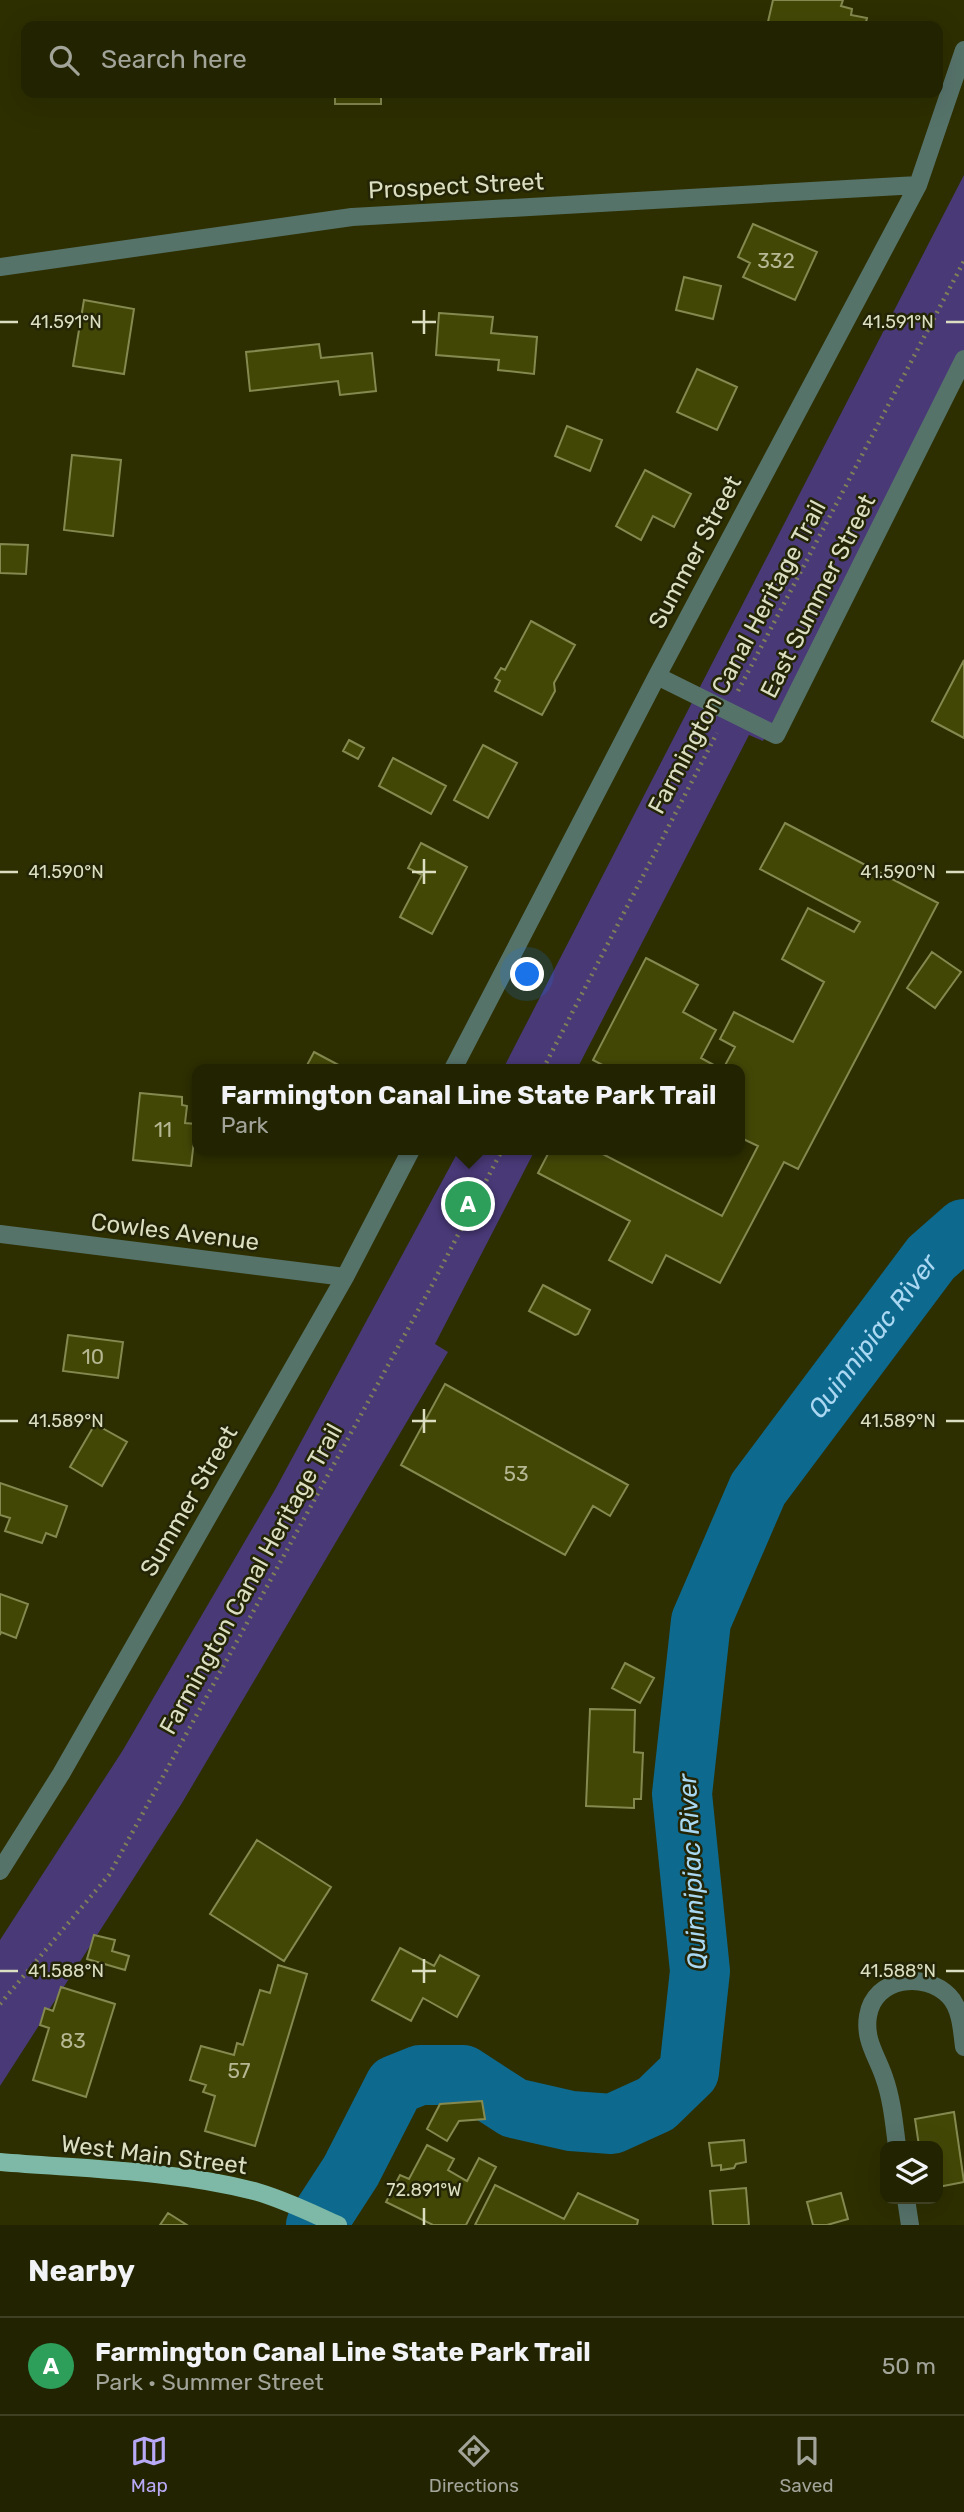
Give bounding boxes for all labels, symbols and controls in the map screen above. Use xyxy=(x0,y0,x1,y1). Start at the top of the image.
search box xyxy=(21,21,943,98)
icon: search xyxy=(45,41,83,79)
text: Search here xyxy=(101,44,247,75)
street label: Prospect Street xyxy=(367,167,545,205)
house number: 332 xyxy=(757,248,795,273)
text: 41.591°N xyxy=(30,311,102,333)
text: 41.591°N xyxy=(862,311,934,333)
street label: Summer Street xyxy=(643,471,747,633)
street label: East Summer Street xyxy=(755,490,881,702)
street label: Farmington Canal Heritage Trail xyxy=(642,495,832,819)
text: 41.590°N xyxy=(28,861,104,883)
text: 41.590°N xyxy=(860,861,936,883)
your location xyxy=(510,957,544,991)
popup xyxy=(192,1064,745,1155)
text: Farmington Canal Line State Park Trail xyxy=(221,1080,716,1111)
text: Park xyxy=(221,1111,269,1139)
house number: 11 xyxy=(154,1117,172,1142)
pin: A xyxy=(445,1178,491,1230)
street label: Cowles Avenue xyxy=(89,1208,261,1256)
water label: Quinnipiac River xyxy=(802,1247,945,1424)
house number: 10 xyxy=(82,1344,104,1369)
text: 41.589°N xyxy=(28,1410,104,1432)
text: 41.589°N xyxy=(860,1410,936,1432)
street label: Farmington Canal Heritage Trail xyxy=(154,1419,348,1739)
street label: Summer Street xyxy=(135,1421,243,1581)
house number: 53 xyxy=(503,1461,529,1486)
water label: Quinnipiac River xyxy=(672,1772,713,1971)
text: 41.588°N xyxy=(28,1960,104,1982)
text: 41.588°N xyxy=(860,1960,936,1982)
house number: 83 xyxy=(60,2028,86,2053)
house number: 57 xyxy=(227,2058,251,2083)
street label: West Main Street xyxy=(59,2130,249,2180)
map controls xyxy=(880,2141,943,2204)
button: layers xyxy=(880,2141,943,2204)
text: 72.891°W xyxy=(386,2179,462,2201)
text: Nearby xyxy=(28,2253,135,2289)
text: Farmington Canal Line State Park Trail xyxy=(95,2337,591,2368)
text: A xyxy=(43,2352,59,2380)
text: 50 m xyxy=(882,2352,936,2380)
text: Park · Summer Street xyxy=(95,2368,324,2396)
tab: Map xyxy=(130,2432,168,2497)
tab: Directions xyxy=(429,2432,519,2497)
tab: Saved xyxy=(779,2432,834,2497)

